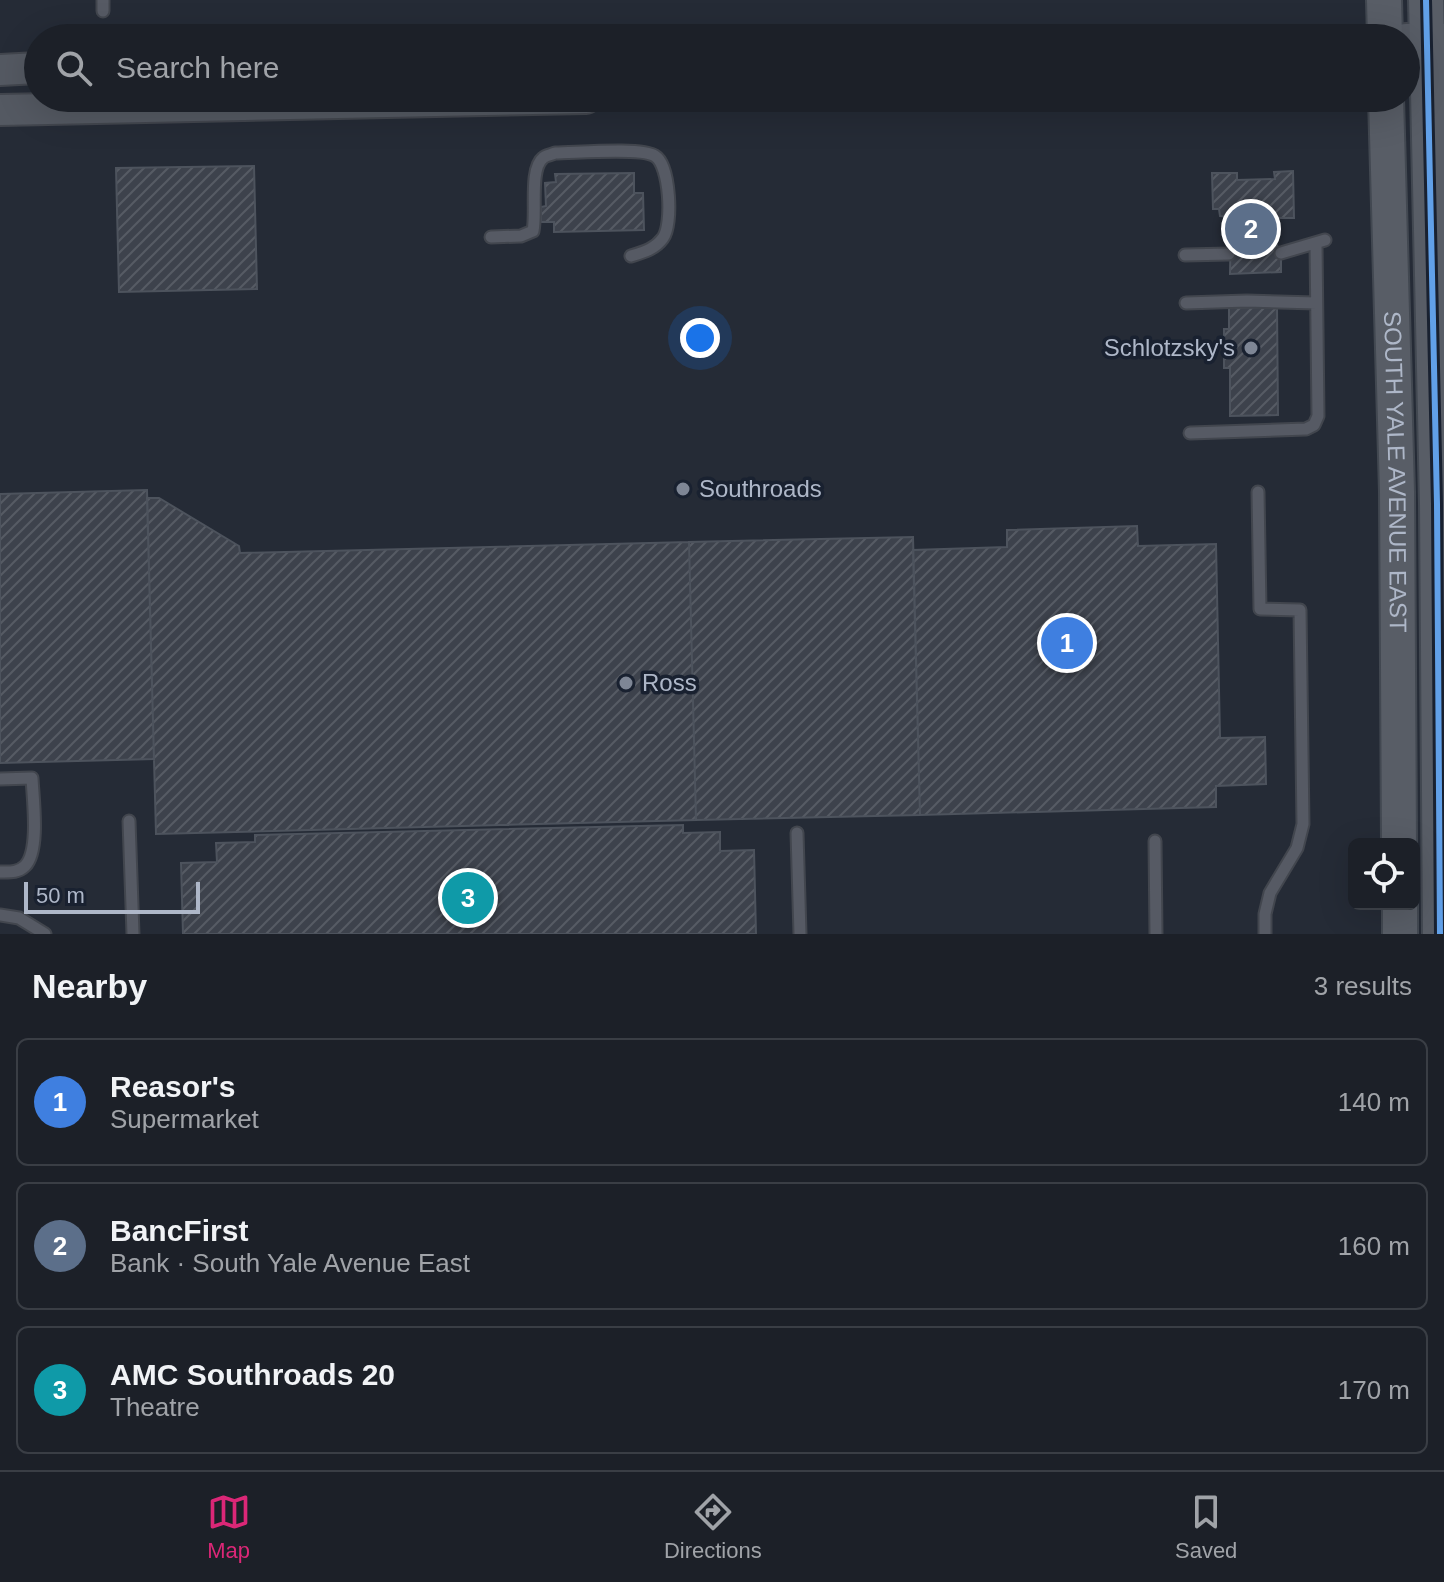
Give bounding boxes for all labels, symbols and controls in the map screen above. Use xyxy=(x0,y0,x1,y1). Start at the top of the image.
search box xyxy=(24,24,1420,112)
icon: search xyxy=(52,46,96,90)
text: Search here xyxy=(116,51,279,84)
pin: 2 xyxy=(1225,199,1277,259)
street label: SOUTH YALE AVENUE EAST xyxy=(1379,311,1412,633)
your location xyxy=(680,318,720,358)
place label: Schlotzsky's xyxy=(1104,334,1235,361)
marker: Schlotzsky's xyxy=(1242,339,1260,357)
place label: Southroads xyxy=(699,475,822,502)
marker: Southroads xyxy=(674,480,692,498)
pin: 1 xyxy=(1041,613,1093,673)
place label: Ross xyxy=(642,669,697,696)
marker: Ross xyxy=(617,674,635,692)
map controls xyxy=(1348,838,1420,910)
button: locate xyxy=(1348,838,1420,910)
pin: 3 xyxy=(442,868,494,928)
scale bar xyxy=(24,878,200,914)
text: 50 m xyxy=(36,883,85,908)
text: Nearby xyxy=(32,967,147,1005)
text: 3 results xyxy=(1314,971,1412,1001)
text: Reasor's xyxy=(110,1070,236,1103)
text: 1 xyxy=(53,1087,67,1117)
text: 140 m xyxy=(1338,1087,1410,1117)
text: Supermarket xyxy=(110,1104,259,1134)
text: BancFirst xyxy=(110,1214,248,1247)
text: 2 xyxy=(53,1231,67,1261)
text: 160 m xyxy=(1338,1231,1410,1261)
text: Bank · South Yale Avenue East xyxy=(110,1248,470,1278)
text: AMC Southroads 20 xyxy=(110,1358,395,1391)
text: 3 xyxy=(53,1375,67,1405)
text: 170 m xyxy=(1338,1375,1410,1405)
text: Theatre xyxy=(110,1392,200,1422)
tab: Map xyxy=(207,1490,251,1564)
tab: Directions xyxy=(664,1490,762,1564)
tab: Saved xyxy=(1175,1490,1237,1564)

